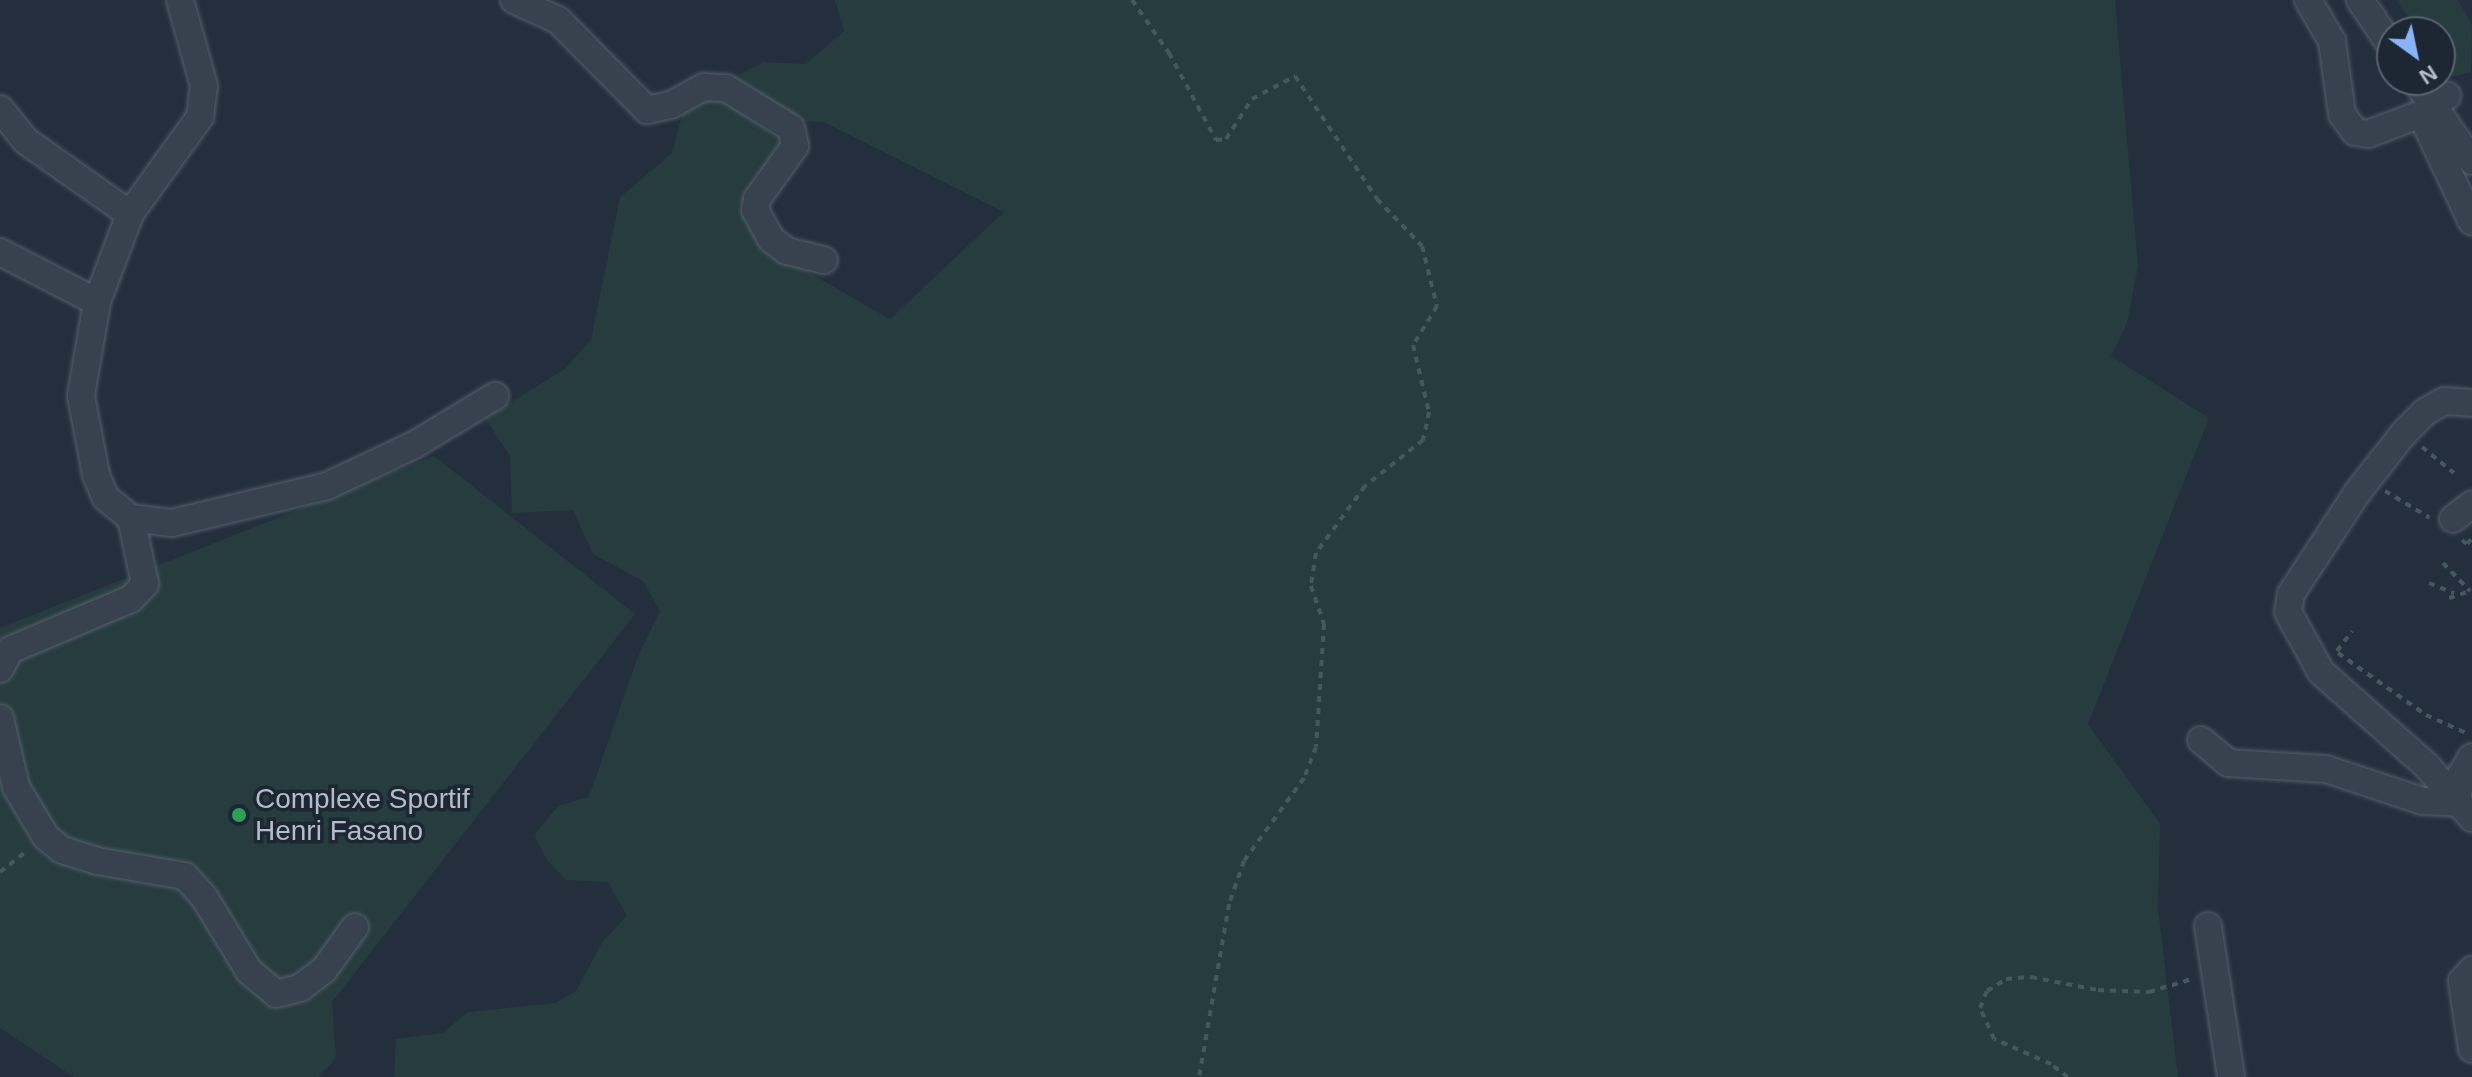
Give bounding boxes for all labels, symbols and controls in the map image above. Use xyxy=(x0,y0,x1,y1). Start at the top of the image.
north arrow xyxy=(2376,16,2456,96)
text: N xyxy=(2415,60,2442,90)
place label: Complexe Sportif Henri Fasano xyxy=(255,782,470,848)
marker: Complexe Sportif Henri Fasano xyxy=(230,806,248,824)

